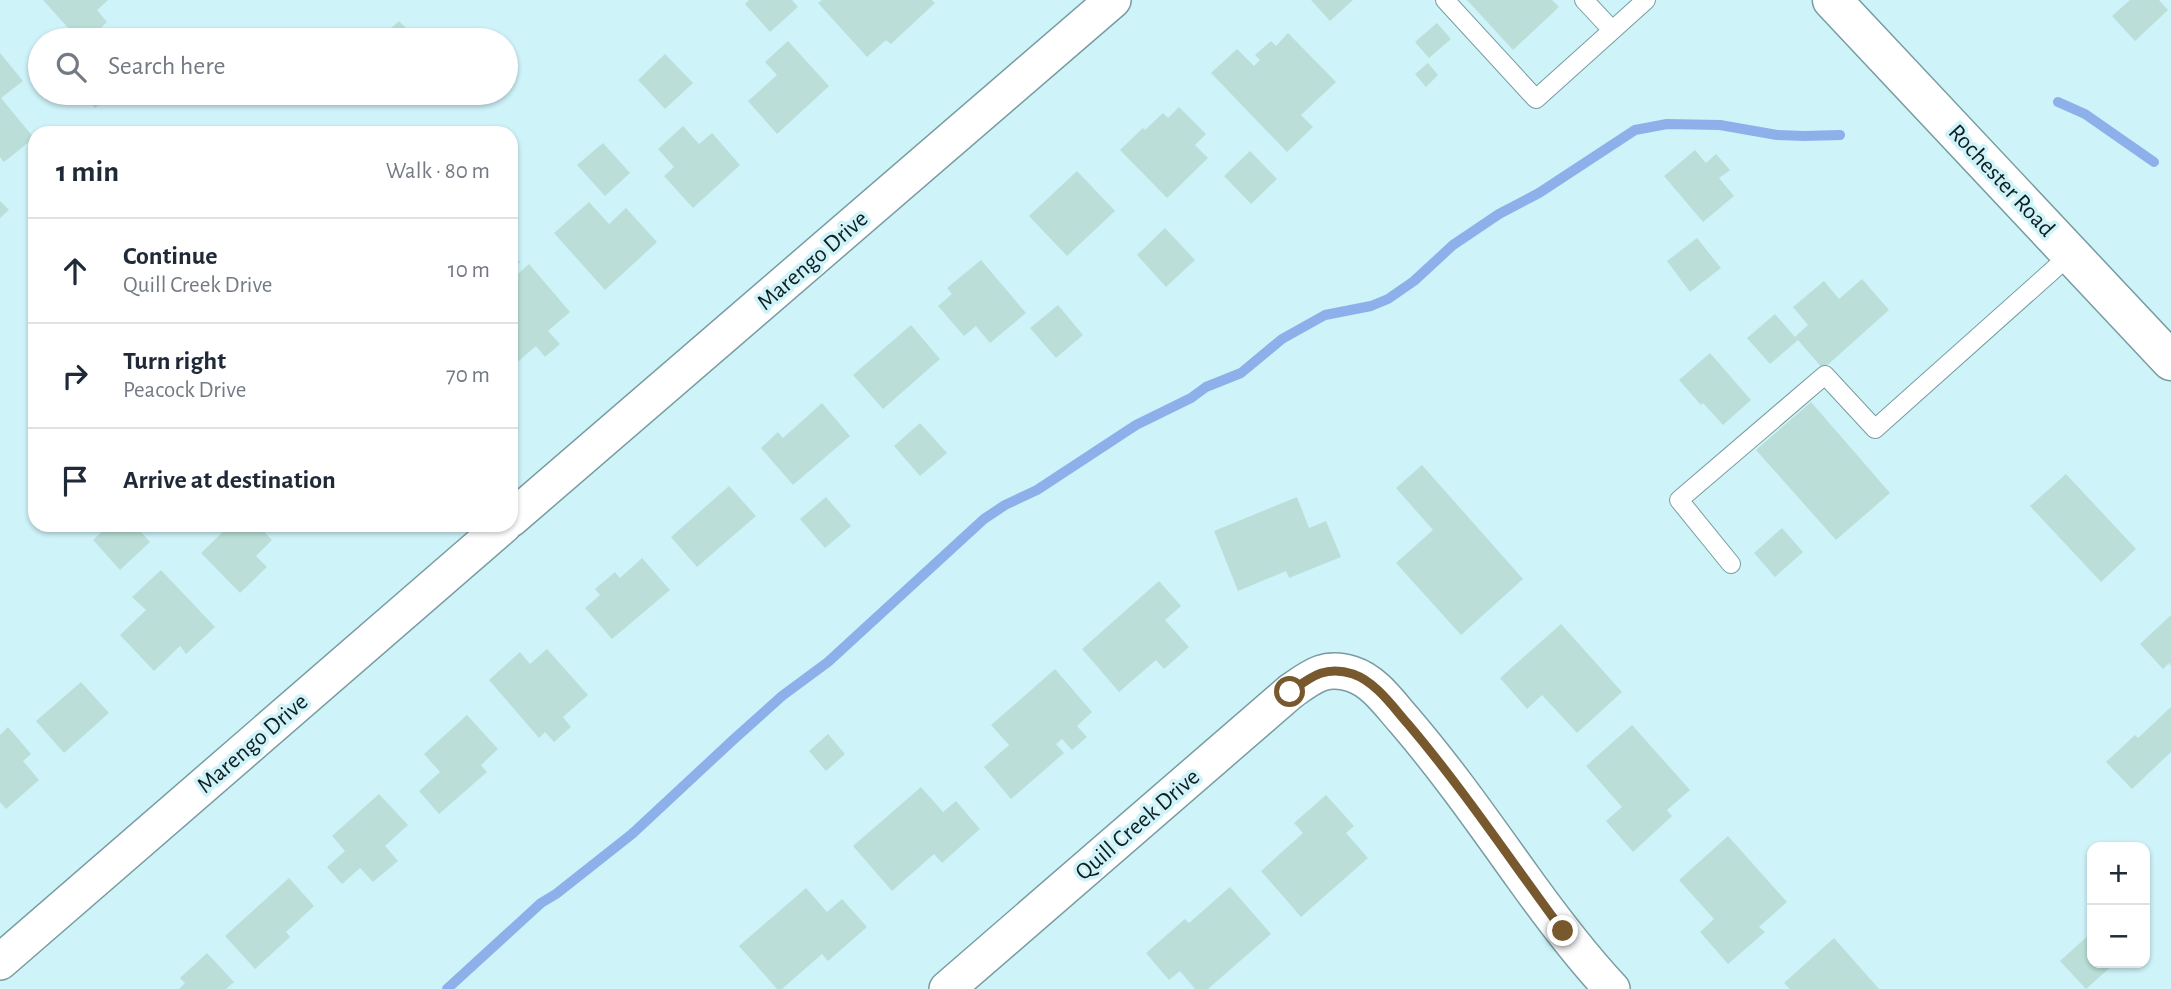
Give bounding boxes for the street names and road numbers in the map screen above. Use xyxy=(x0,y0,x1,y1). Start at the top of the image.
street label: Rochester Road xyxy=(1943,120,2059,241)
street label: Marengo Drive xyxy=(753,206,873,315)
street label: Marengo Drive xyxy=(193,689,313,798)
street label: Quill Creek Drive xyxy=(1071,765,1204,885)

